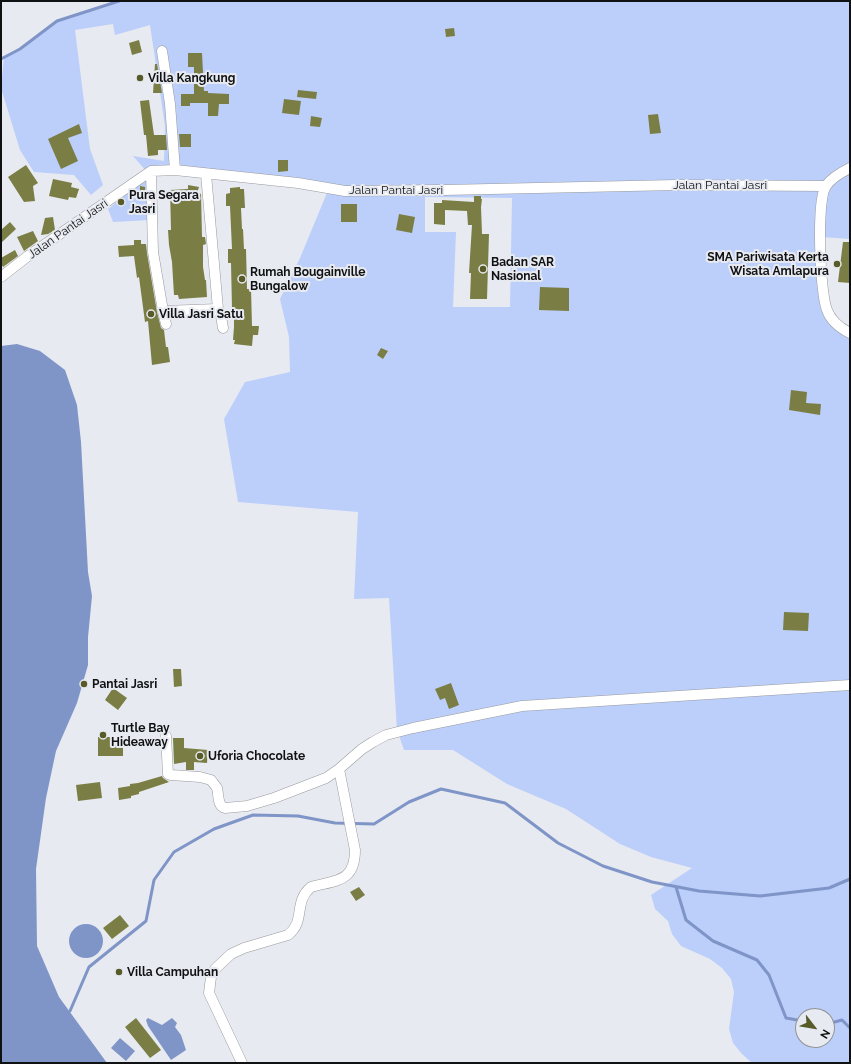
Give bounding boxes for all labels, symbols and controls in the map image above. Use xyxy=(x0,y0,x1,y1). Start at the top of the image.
place label: Villa Kangkung xyxy=(148,71,235,85)
marker: Villa Kangkung xyxy=(135,73,145,83)
street label: Jalan Pantai Jasri xyxy=(673,178,767,192)
street label: Jalan Pantai Jasri xyxy=(349,183,443,197)
place label: Pura Segara Jasri xyxy=(129,188,199,216)
street label: Jalan Pantai Jasri xyxy=(25,196,111,262)
marker: Pura Segara Jasri xyxy=(116,197,126,207)
place label: SMA Pariwisata Kerta Wisata Amlapura xyxy=(707,250,829,278)
place label: Badan SAR Nasional xyxy=(491,255,554,283)
marker: SMA Pariwisata Kerta Wisata Amlapura xyxy=(832,259,842,269)
marker: Badan SAR Nasional xyxy=(478,264,488,274)
place label: Rumah Bougainville Bungalow xyxy=(250,265,365,293)
marker: Rumah Bougainville Bungalow xyxy=(237,274,247,284)
place label: Villa Jasri Satu xyxy=(159,307,243,321)
marker: Villa Jasri Satu xyxy=(146,309,156,319)
place label: Pantai Jasri xyxy=(92,677,157,691)
marker: Pantai Jasri xyxy=(79,679,89,689)
place label: Turtle Bay Hideaway xyxy=(111,721,170,749)
marker: Turtle Bay Hideaway xyxy=(98,730,108,740)
place label: Uforia Chocolate xyxy=(208,749,305,763)
marker: Uforia Chocolate xyxy=(195,751,205,761)
place label: Villa Campuhan xyxy=(127,965,218,979)
marker: Villa Campuhan xyxy=(114,967,124,977)
north arrow xyxy=(795,1008,835,1048)
text: N xyxy=(817,1027,833,1041)

